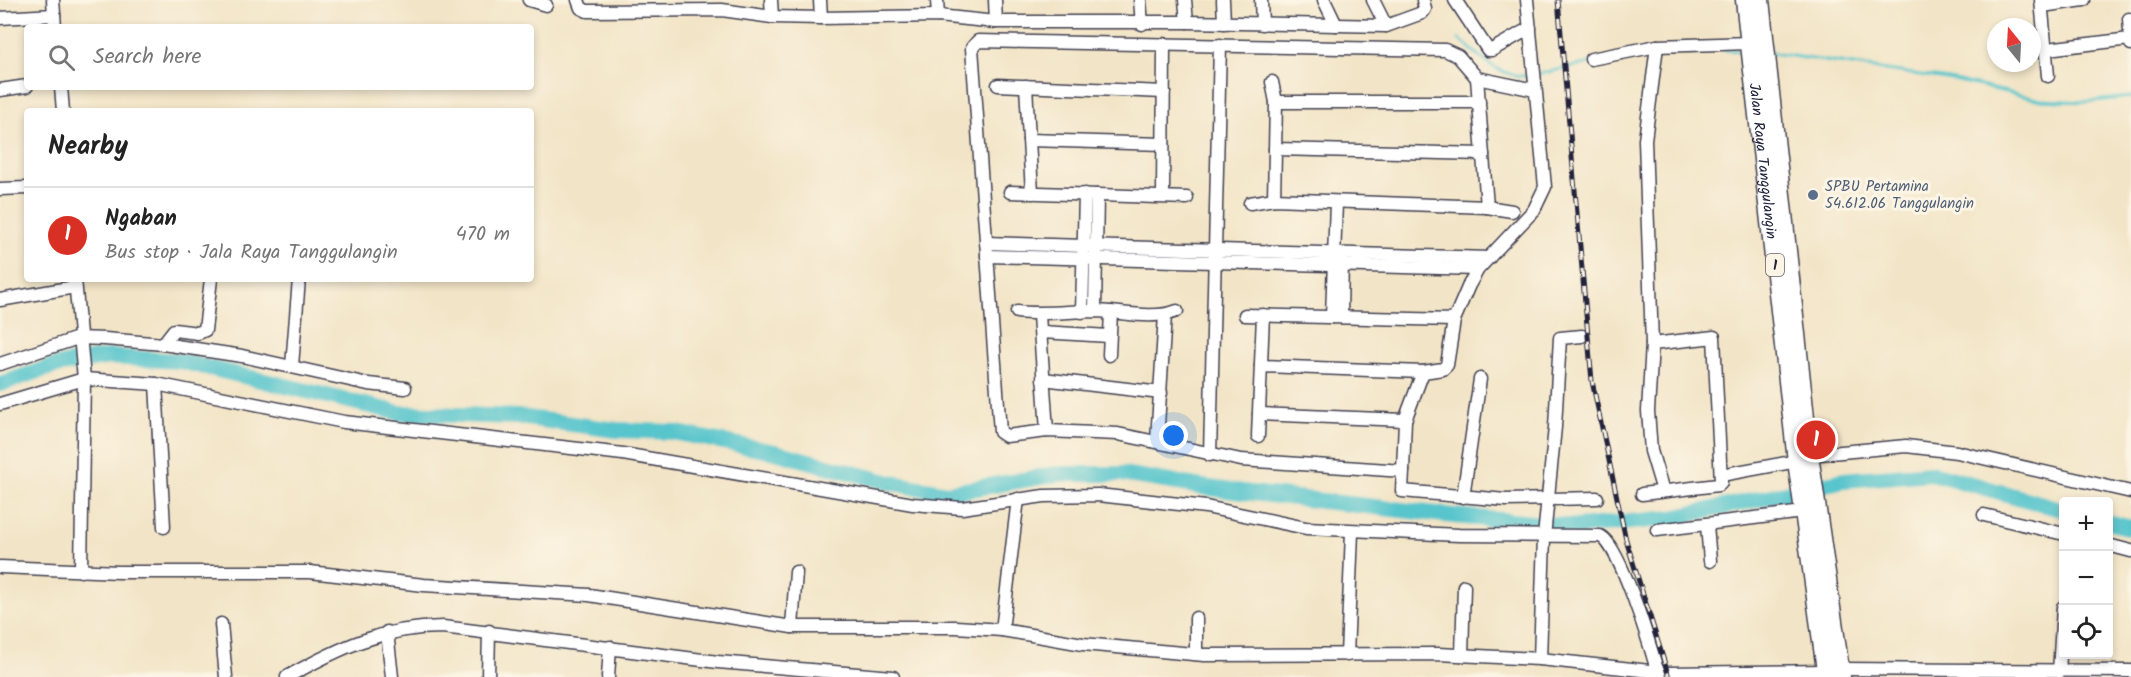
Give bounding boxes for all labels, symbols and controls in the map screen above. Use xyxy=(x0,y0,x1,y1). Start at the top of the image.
north arrow xyxy=(1987,18,2041,72)
search box xyxy=(24,24,534,90)
text: Search here xyxy=(93,40,201,75)
icon: search xyxy=(45,41,78,74)
street label: Jalan Raya Tanggulangin xyxy=(1741,82,1783,240)
text: Nearby xyxy=(48,126,128,168)
place label: SPBU Pertamina 54.612.06 Tanggulangin xyxy=(1825,175,1974,216)
marker: SPBU Pertamina 54.612.06 Tanggulangin xyxy=(1806,188,1820,202)
text: Ngaban xyxy=(105,202,177,237)
text: 1 xyxy=(64,219,71,251)
text: 470 m xyxy=(456,219,510,251)
text: Bus stop · Jala Raya Tanggulangin xyxy=(105,237,398,269)
road number: 1 xyxy=(1766,254,1784,276)
pin: 1 xyxy=(1796,418,1836,462)
your location xyxy=(1159,421,1188,450)
map controls xyxy=(2059,497,2113,659)
button: + xyxy=(2059,497,2113,551)
button: − xyxy=(2059,551,2113,605)
button: locate xyxy=(2059,605,2113,659)

